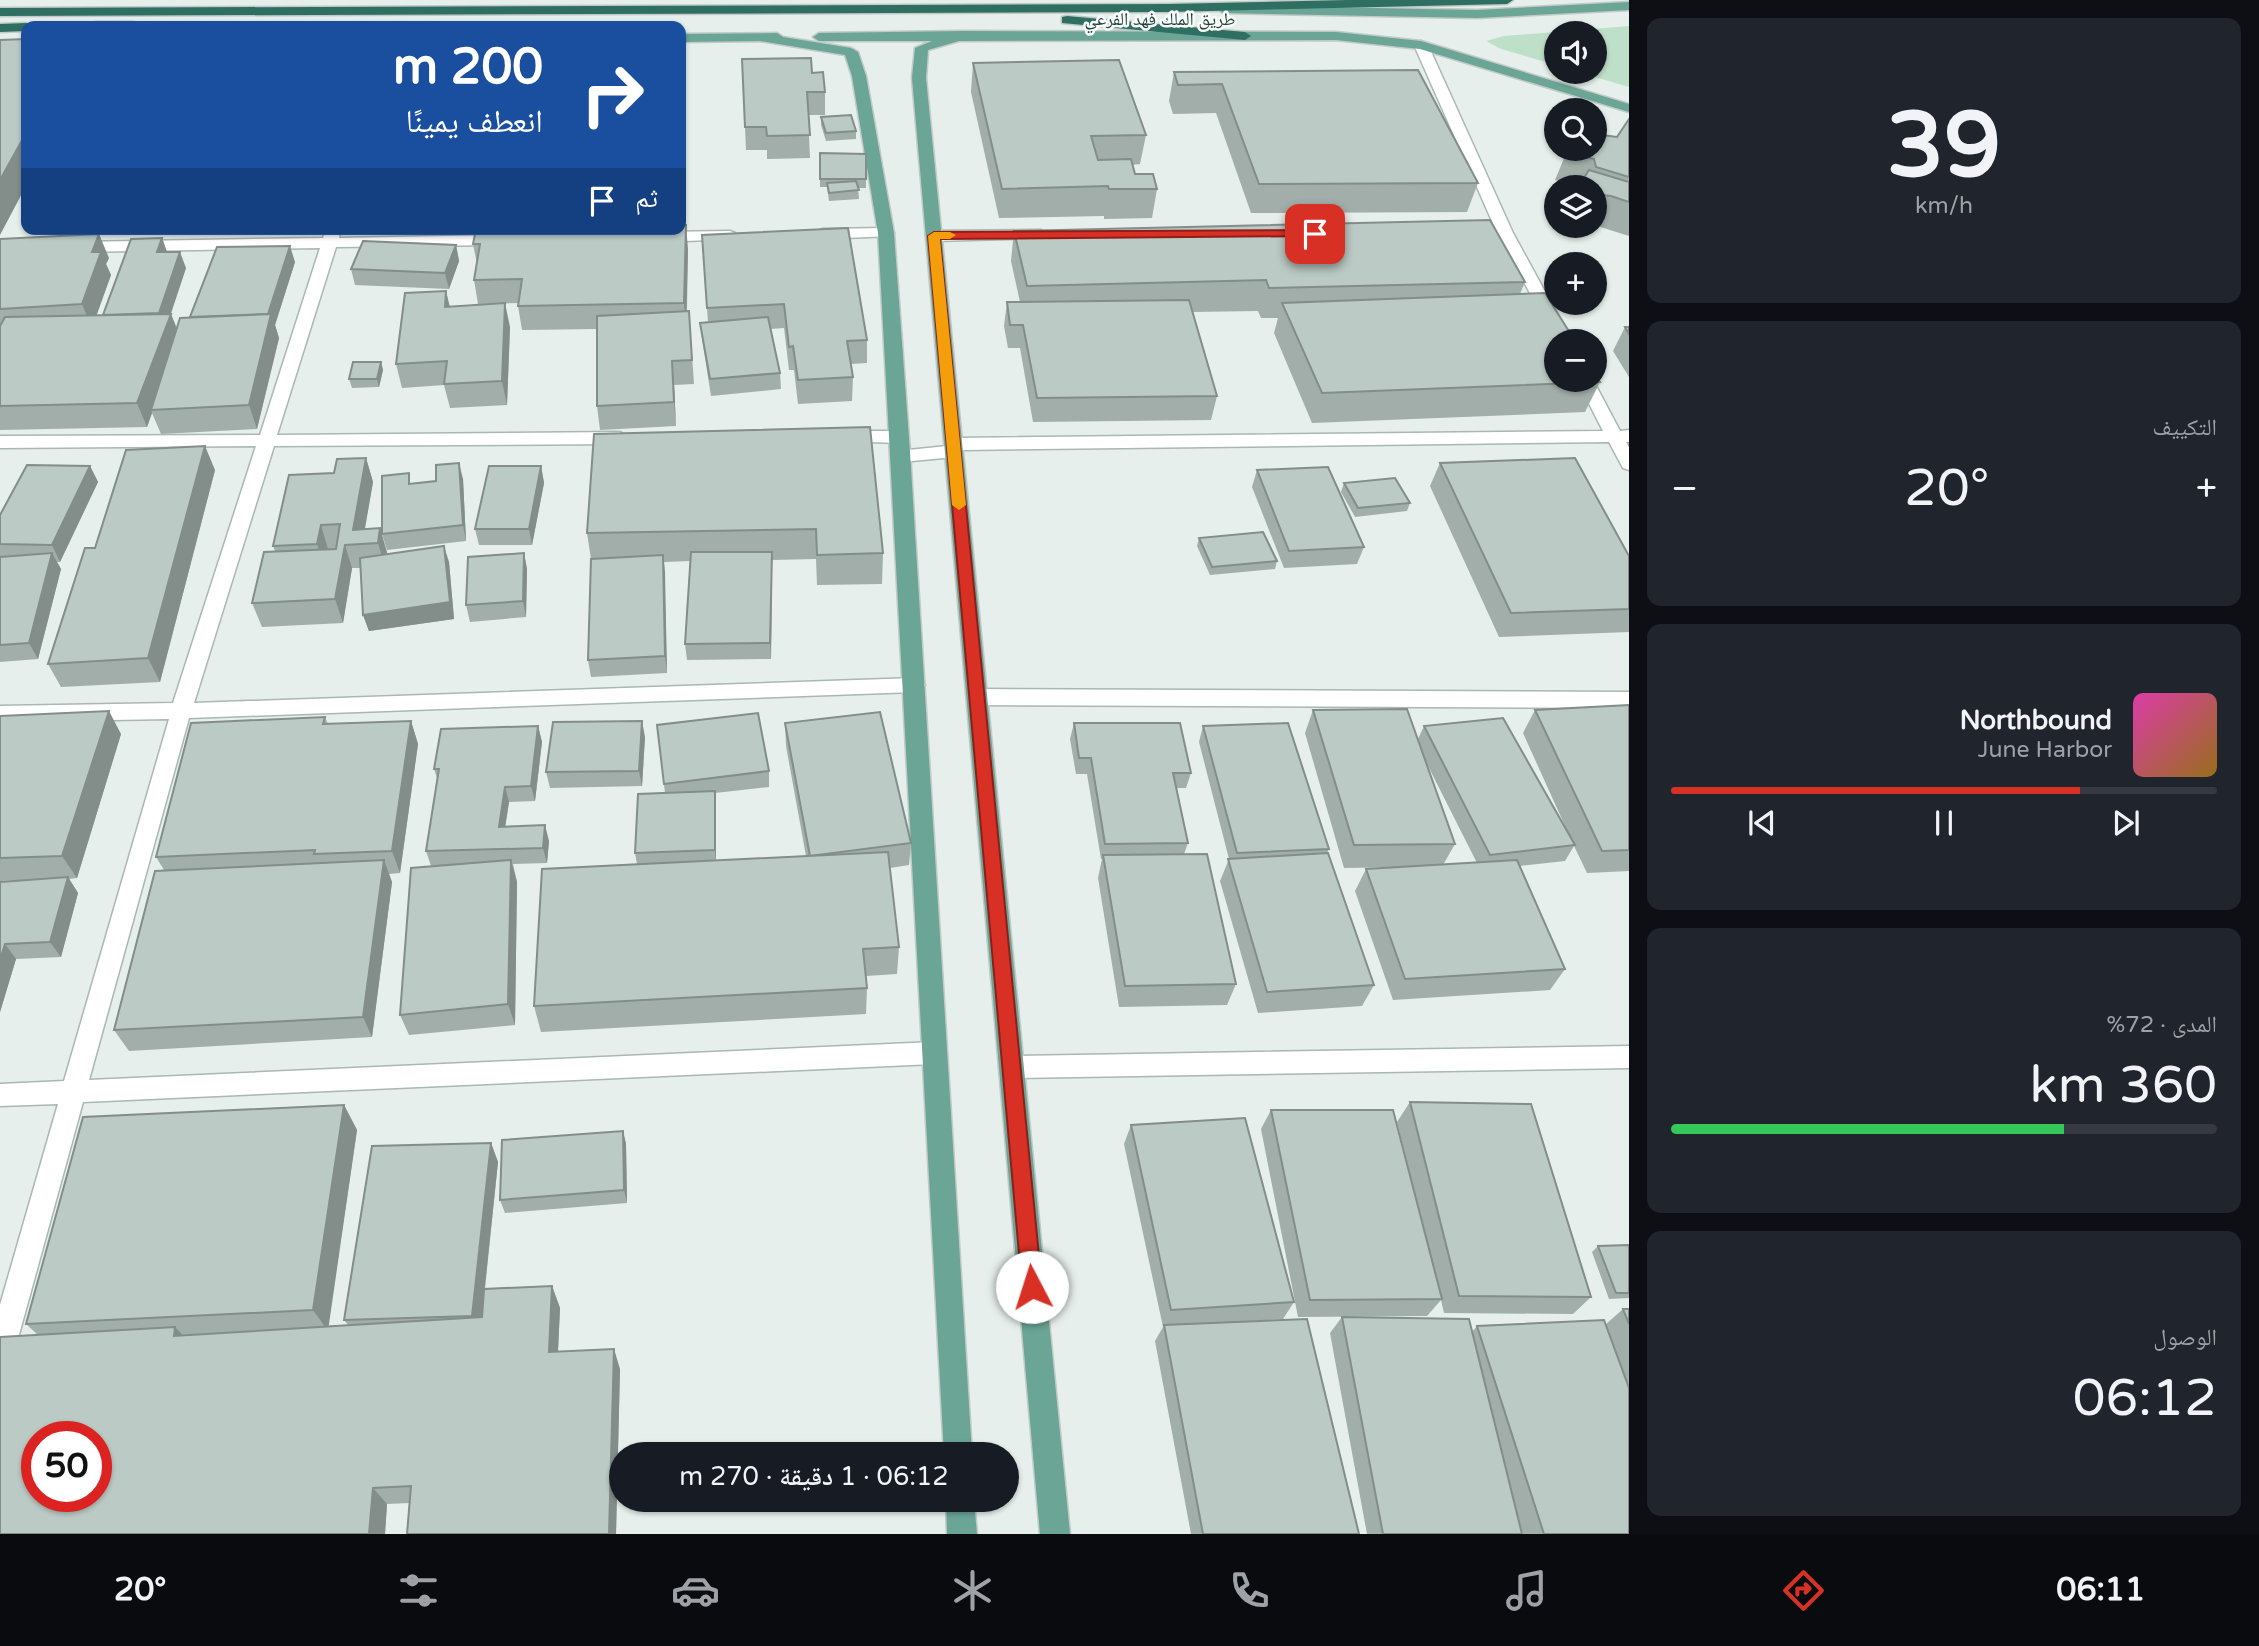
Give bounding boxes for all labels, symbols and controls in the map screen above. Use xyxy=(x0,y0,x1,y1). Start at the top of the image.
street label: طريق الملك فهد الفرعي xyxy=(1085,8,1235,34)
map controls xyxy=(1544,21,1607,392)
button: sound xyxy=(1544,21,1607,84)
text: 200 m xyxy=(393,38,543,97)
icon: right xyxy=(567,49,658,140)
text: 39 xyxy=(1887,91,2001,201)
button: search xyxy=(1544,98,1607,161)
text: انعطف يمينًا xyxy=(406,103,543,141)
button: layers xyxy=(1544,175,1607,238)
icon: arrive xyxy=(583,182,621,220)
text: ثم xyxy=(635,183,658,214)
text: km/h xyxy=(1915,192,1973,220)
pin xyxy=(1285,204,1345,264)
icon: arrive xyxy=(1296,215,1334,253)
button: + xyxy=(1544,252,1607,315)
button: − xyxy=(1544,329,1607,392)
text: التكييف xyxy=(2152,414,2217,442)
text: 20° xyxy=(1904,457,1989,520)
text: − xyxy=(1671,466,1698,512)
text: + xyxy=(2196,466,2217,512)
text: Northbound xyxy=(1960,705,2112,736)
text: June Harbor xyxy=(1978,736,2112,764)
icon: previous xyxy=(1743,804,1781,842)
icon: pause xyxy=(1925,804,1963,842)
icon: next xyxy=(2107,804,2145,842)
text: المدى · 72% xyxy=(2106,1011,2217,1039)
text: 360 km xyxy=(2029,1054,2217,1117)
position arrow xyxy=(995,1250,1069,1324)
text: الوصول xyxy=(2153,1324,2217,1352)
text: 06:12 xyxy=(2073,1367,2217,1430)
speed limit sign: 50 xyxy=(21,1421,112,1512)
text: 06:12 · 1 دقيقة · 270 m xyxy=(679,1461,949,1492)
icon: filters xyxy=(394,1566,443,1615)
icon: car xyxy=(671,1566,720,1615)
icon: climate xyxy=(948,1566,997,1615)
icon: phone xyxy=(1225,1566,1274,1615)
icon: music xyxy=(1502,1566,1551,1615)
icon: directions xyxy=(1779,1566,1828,1615)
text: 20° xyxy=(114,1571,166,1609)
text: 06:11 xyxy=(2056,1571,2145,1609)

